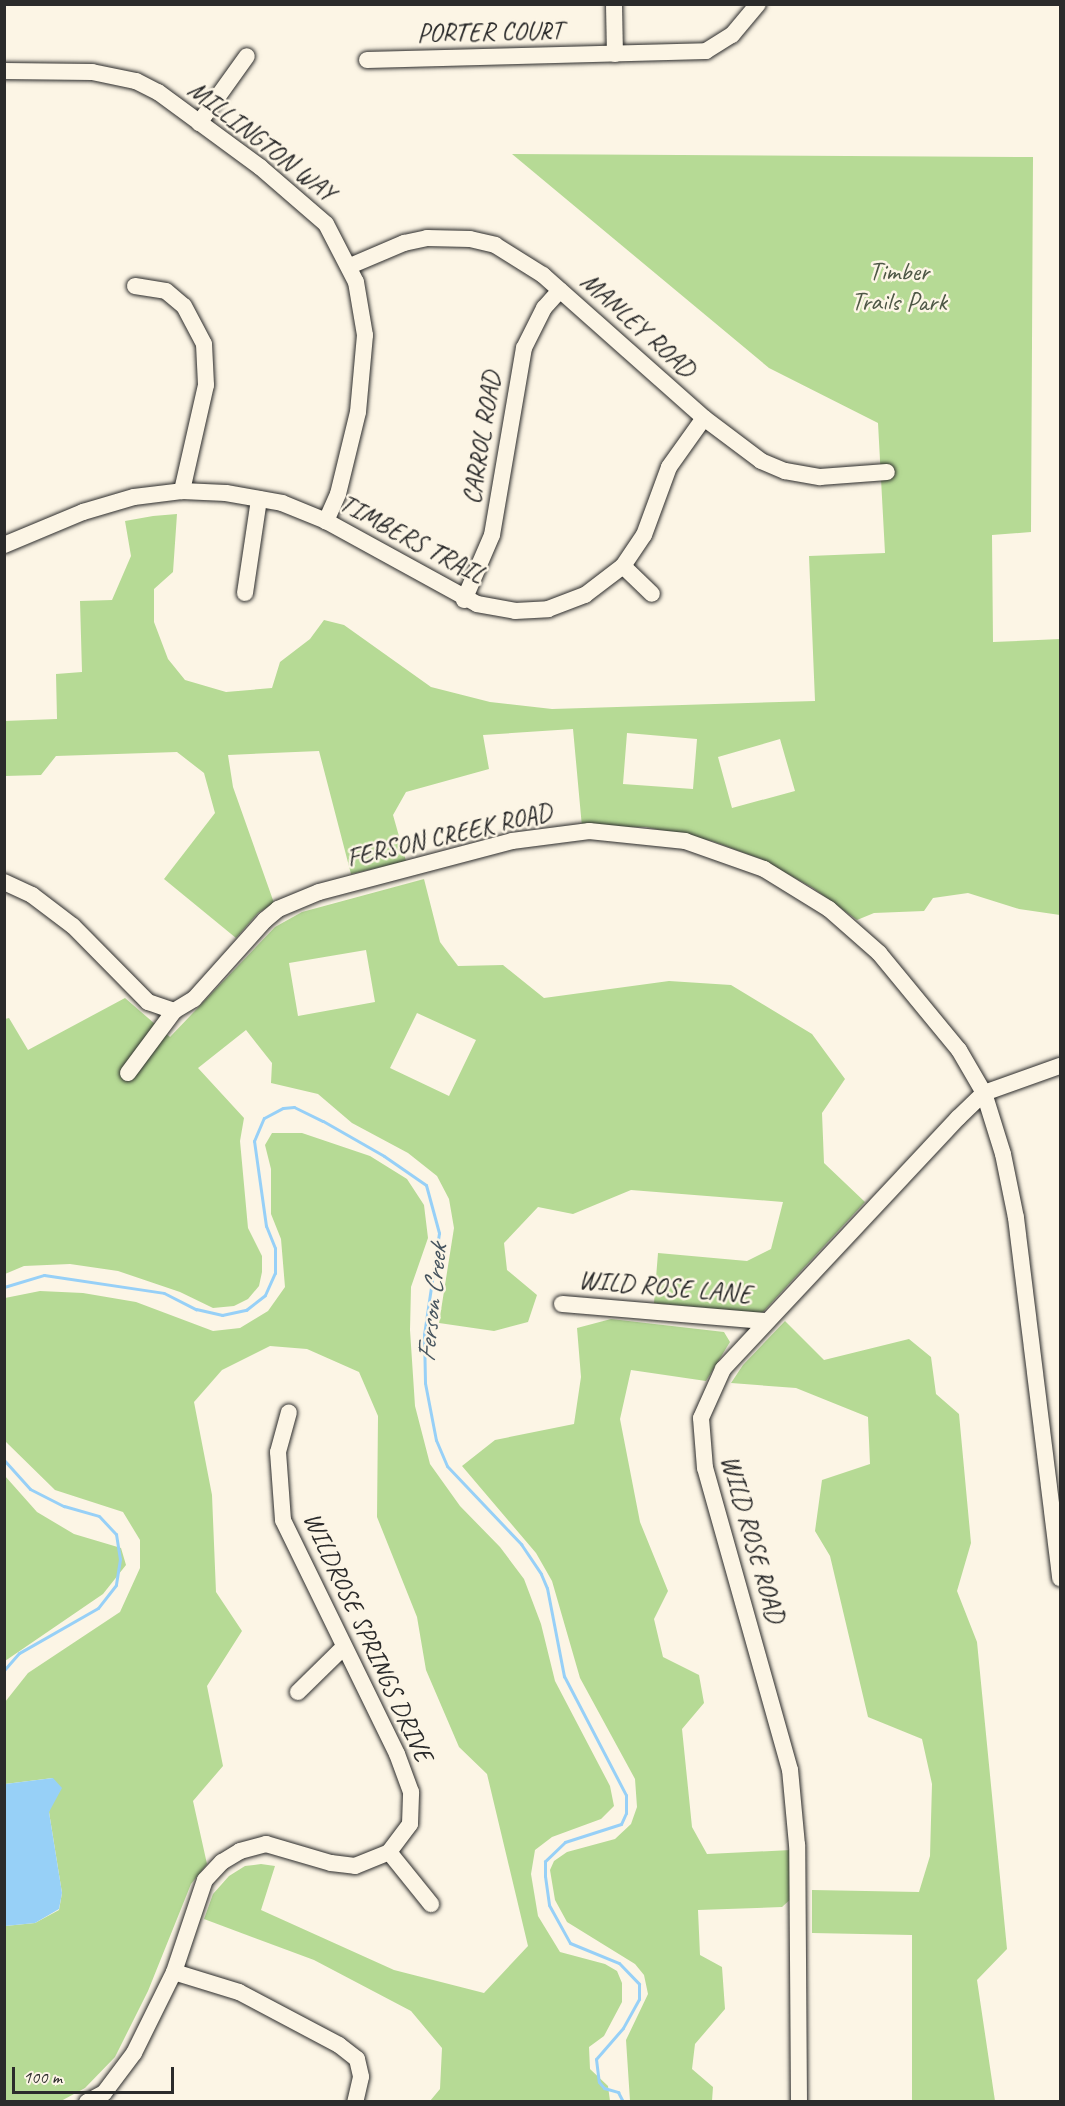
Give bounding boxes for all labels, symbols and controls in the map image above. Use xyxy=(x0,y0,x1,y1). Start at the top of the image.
street label: PORTER COURT xyxy=(417,15,563,49)
street label: MILLINGTON WAY xyxy=(182,74,342,208)
park label: Timber Trails Park xyxy=(851,256,947,318)
street label: MANLEY ROAD xyxy=(574,265,702,385)
street label: CARROL ROAD xyxy=(456,369,508,507)
street label: TIMBERS TRAIL xyxy=(334,488,490,590)
street label: FERSON CREEK ROAD xyxy=(343,796,555,874)
water label: Ferson Creek xyxy=(410,1243,454,1363)
street label: WILD ROSE LANE xyxy=(578,1264,752,1310)
street label: WILD ROSE ROAD xyxy=(714,1451,792,1627)
street label: WILDROSE SPRINGS DRIVE xyxy=(296,1507,440,1767)
scale bar xyxy=(15,2055,177,2093)
text: 100 m xyxy=(23,2066,62,2088)

